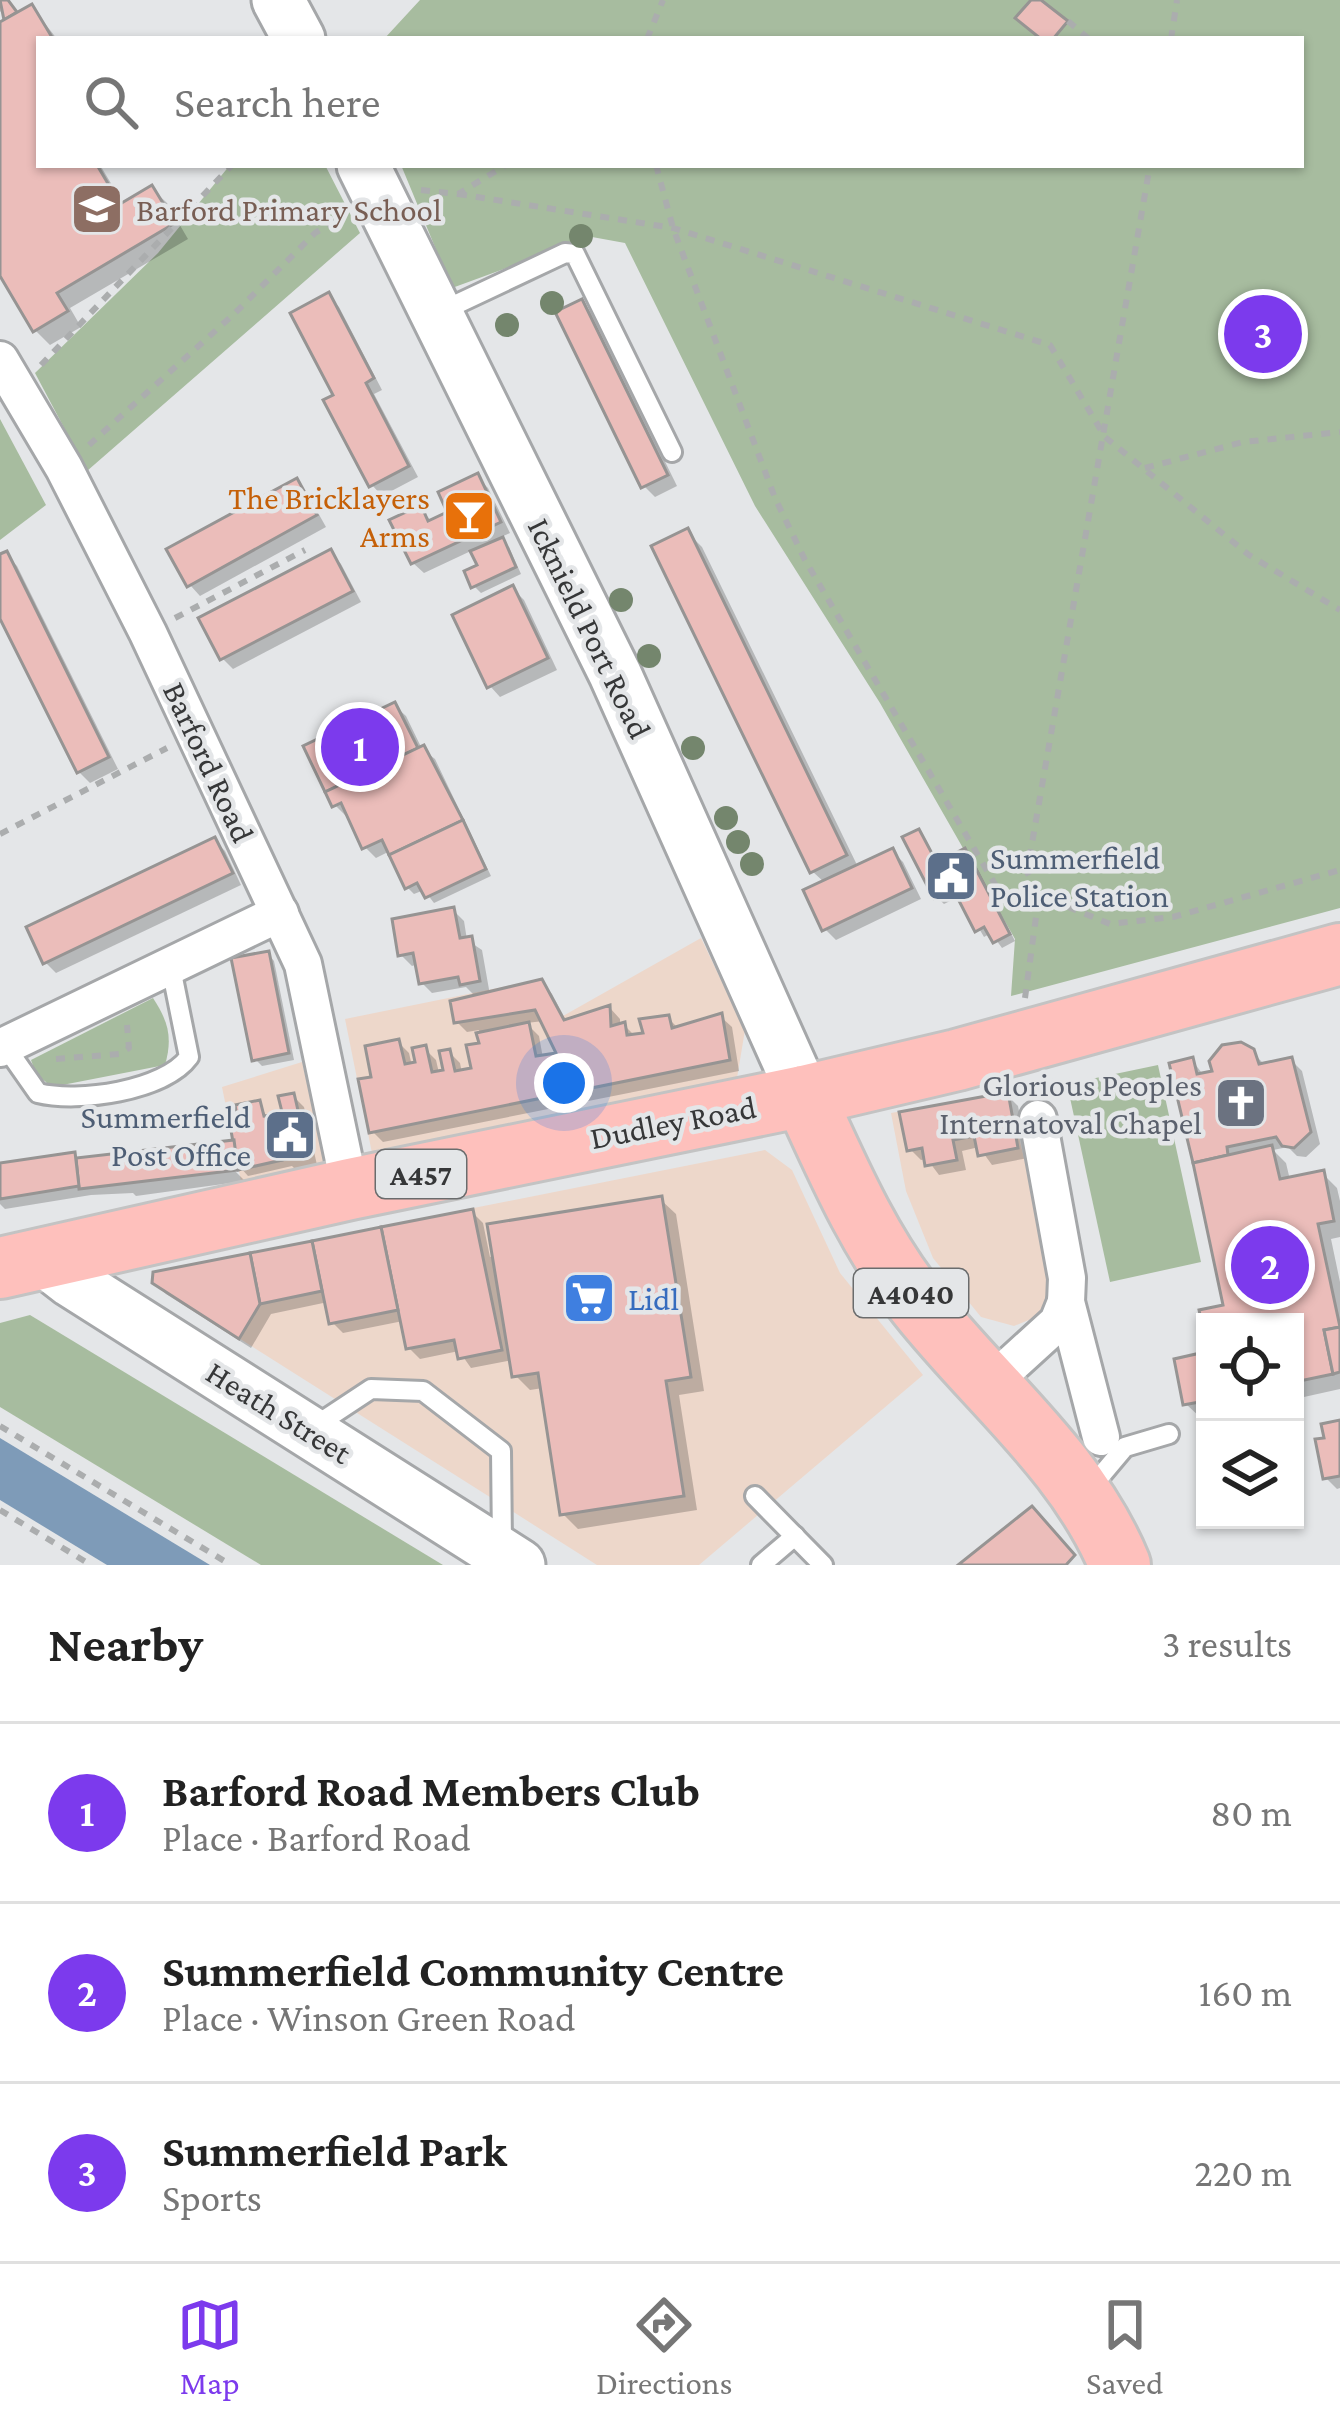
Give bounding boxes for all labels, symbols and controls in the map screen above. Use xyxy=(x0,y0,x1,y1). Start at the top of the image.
search box xyxy=(36,36,1304,168)
icon: search xyxy=(78,69,144,135)
text: Search here xyxy=(174,77,381,127)
school or university icon: Barford Primary School xyxy=(69,181,125,237)
place label: Barford Primary School xyxy=(136,191,442,228)
pin: 3 xyxy=(1224,289,1302,379)
place label: The Bricklayers Arms xyxy=(228,479,430,554)
bar icon: The Bricklayers Arms xyxy=(441,488,497,544)
street label: Icknield Port Road xyxy=(521,512,659,744)
street label: Barford Road xyxy=(156,676,262,848)
pin: 1 xyxy=(321,702,399,792)
place label: Summerfield Police Station xyxy=(990,839,1169,914)
public building icon: Summerfield Police Station xyxy=(923,848,979,904)
your location xyxy=(534,1053,594,1113)
place label: Glorious Peoples Internatoval Chapel xyxy=(939,1066,1202,1141)
church icon: Glorious Peoples Internatoval Chapel xyxy=(1213,1075,1269,1131)
street label: Dudley Road xyxy=(587,1088,759,1156)
place label: Summerfield Post Office xyxy=(81,1098,251,1173)
public building icon: Summerfield Post Office xyxy=(262,1107,318,1163)
road number: A457 xyxy=(376,1150,466,1198)
pin: 2 xyxy=(1231,1220,1309,1310)
road number: A4040 xyxy=(854,1269,968,1317)
supermarket icon: Lidl xyxy=(561,1270,617,1326)
place label: Lidl xyxy=(628,1280,679,1317)
map controls xyxy=(1196,1313,1304,1529)
button: locate xyxy=(1196,1313,1304,1421)
street label: Heath Street xyxy=(200,1353,359,1472)
button: layers xyxy=(1196,1421,1304,1529)
text: Nearby xyxy=(48,1615,203,1672)
text: 3 results xyxy=(1162,1622,1292,1665)
text: Barford Road Members Club xyxy=(162,1766,700,1816)
text: 1 xyxy=(80,1791,94,1834)
text: 80 m xyxy=(1210,1791,1292,1834)
text: Place · Barford Road xyxy=(162,1816,471,1859)
text: Summerfield Community Centre xyxy=(162,1946,784,1996)
text: 2 xyxy=(77,1971,97,2014)
text: 160 m xyxy=(1199,1971,1292,2014)
text: Place · Winson Green Road xyxy=(162,1996,576,2039)
text: Summerfield Park xyxy=(162,2126,507,2176)
text: 3 xyxy=(77,2151,97,2194)
text: 220 m xyxy=(1194,2151,1292,2194)
text: Sports xyxy=(162,2176,262,2219)
tab: Map xyxy=(177,2292,243,2401)
tab: Directions xyxy=(596,2292,733,2401)
tab: Saved xyxy=(1086,2292,1163,2401)

